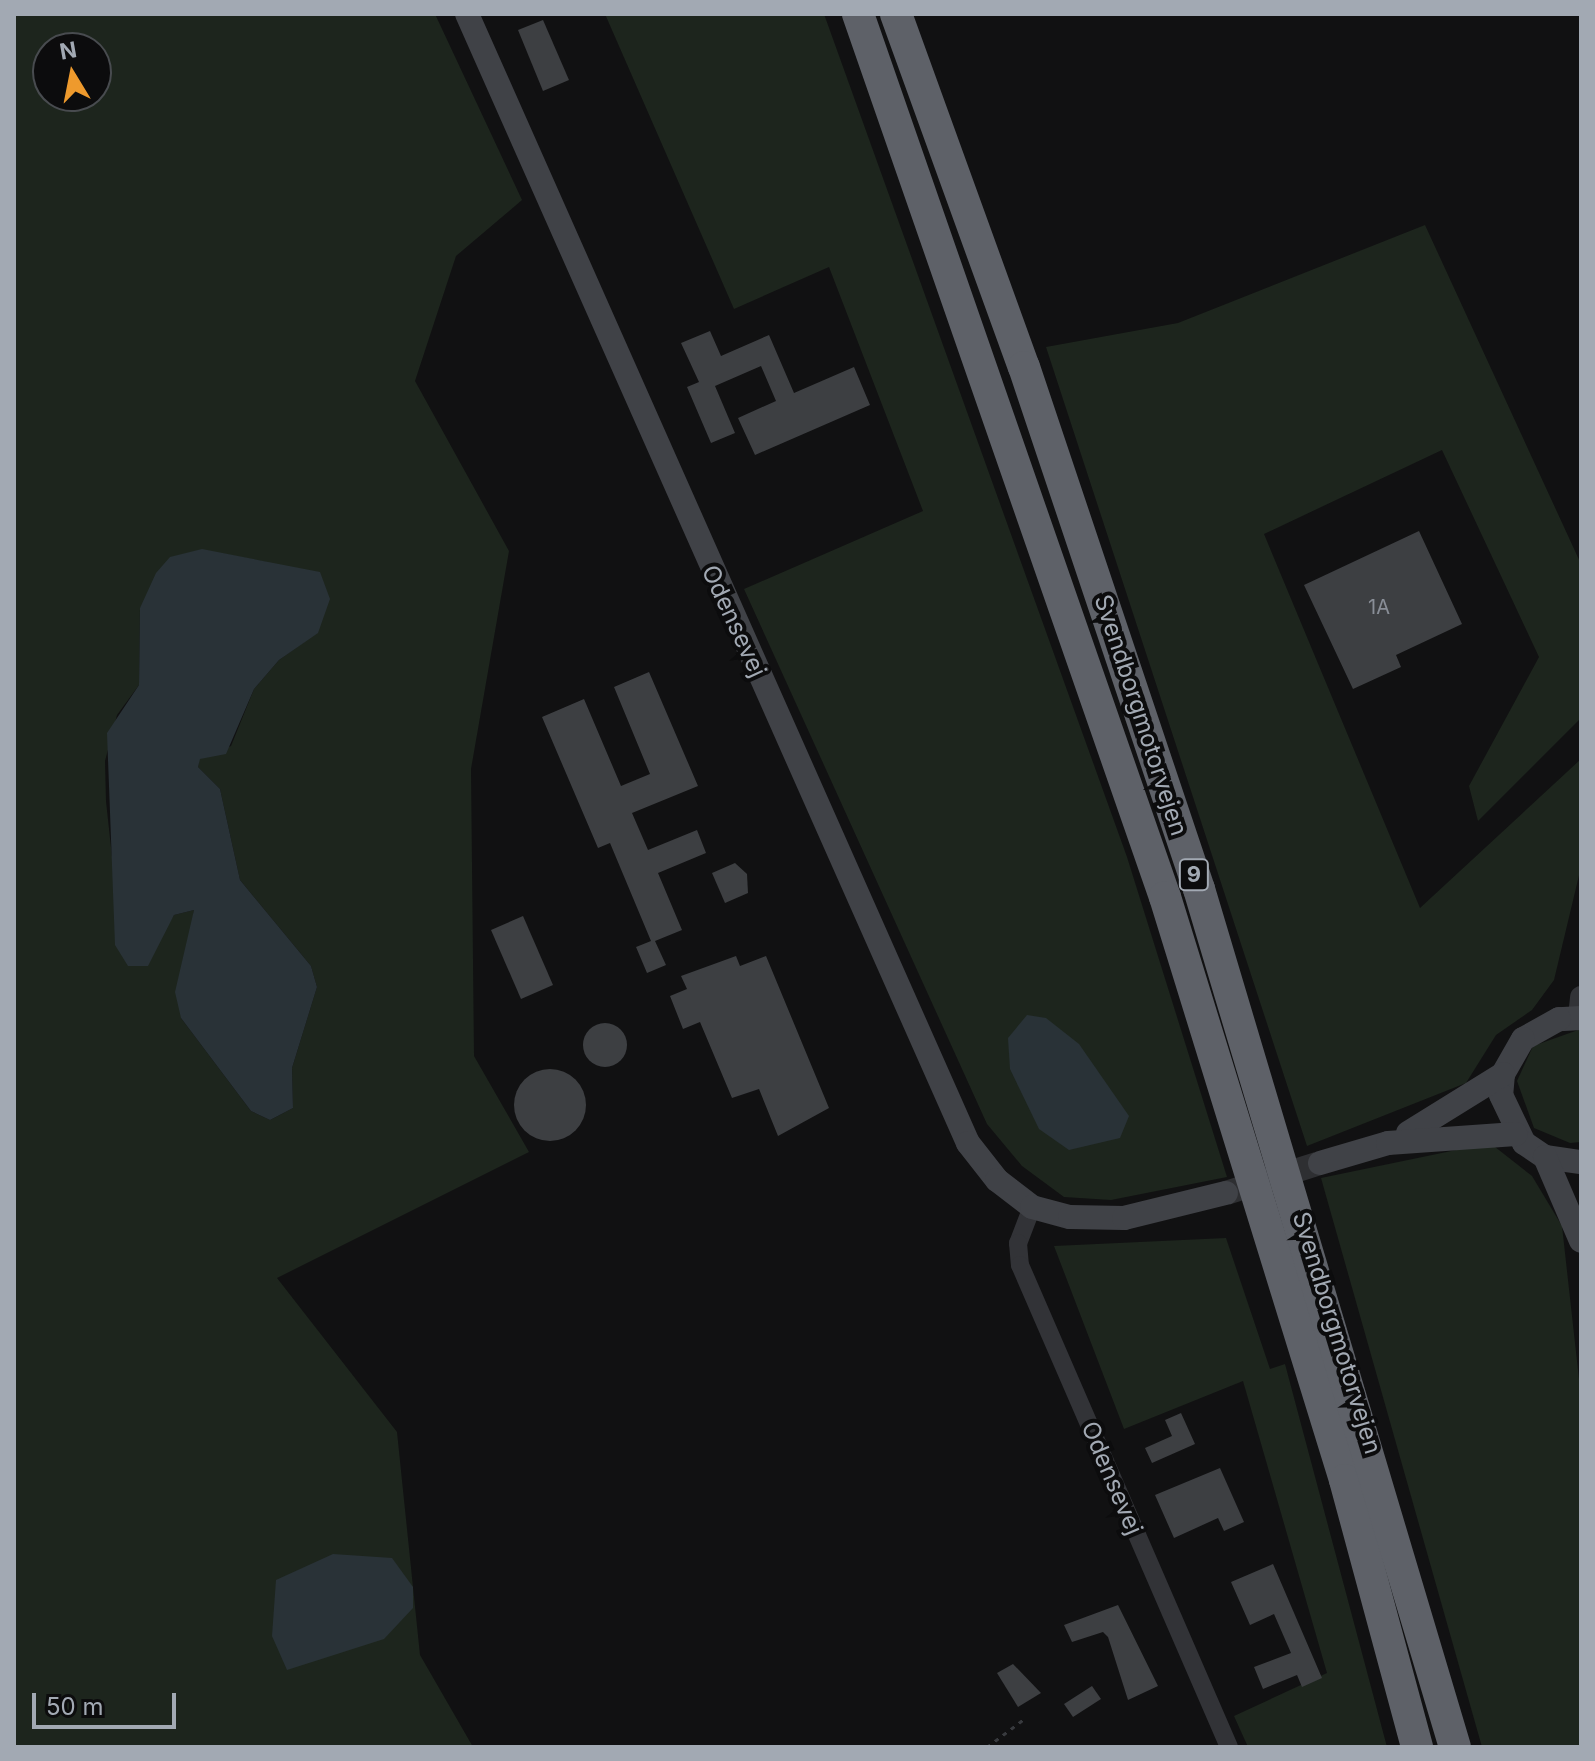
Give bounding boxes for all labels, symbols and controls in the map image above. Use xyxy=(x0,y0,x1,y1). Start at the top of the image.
north arrow xyxy=(32,32,112,112)
text: N xyxy=(58,36,79,65)
street label: Odensevej xyxy=(696,560,772,682)
street label: Svendborgmotorvejen xyxy=(1088,591,1194,839)
house number: 1A xyxy=(1368,595,1390,619)
road number: 9 xyxy=(1178,857,1210,893)
street label: Svendborgmotorvejen xyxy=(1286,1209,1388,1457)
street label: Odensevej xyxy=(1075,1417,1149,1539)
scale bar xyxy=(36,1677,180,1727)
text: 50 m xyxy=(46,1692,104,1721)

